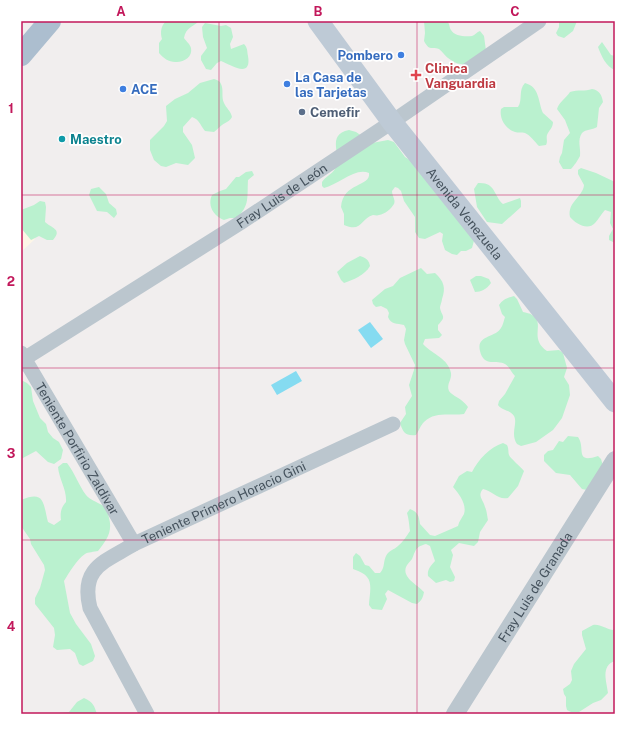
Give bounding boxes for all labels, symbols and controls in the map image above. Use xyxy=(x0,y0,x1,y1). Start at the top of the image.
text: A xyxy=(116,4,126,19)
text: B xyxy=(314,4,323,19)
text: C xyxy=(510,4,520,19)
place label: Pombero xyxy=(337,48,393,63)
marker: Pombero xyxy=(396,50,406,60)
place label: Clinica Vanguardia xyxy=(425,61,496,91)
marker: Clinica Vanguardia xyxy=(410,69,422,81)
place label: La Casa de las Tarjetas xyxy=(295,70,367,100)
marker: La Casa de las Tarjetas xyxy=(282,79,292,89)
place label: ACE xyxy=(131,82,158,97)
marker: ACE xyxy=(118,84,128,94)
text: 1 xyxy=(8,101,14,116)
place label: Cemefir xyxy=(310,105,360,120)
marker: Cemefir xyxy=(297,107,307,117)
place label: Maestro xyxy=(70,132,122,147)
marker: Maestro xyxy=(57,134,67,144)
street label: Fray Luis de León xyxy=(234,160,330,231)
street label: Avenida Venezuela xyxy=(423,165,506,263)
text: 2 xyxy=(7,274,15,289)
street label: Teniente Porfirio Zaldívar xyxy=(32,380,122,518)
text: 3 xyxy=(7,446,16,461)
street label: Teniente Primero Horacio Gini xyxy=(139,458,308,547)
street label: Fray Luis de Granada xyxy=(495,530,576,645)
text: 4 xyxy=(7,619,16,634)

